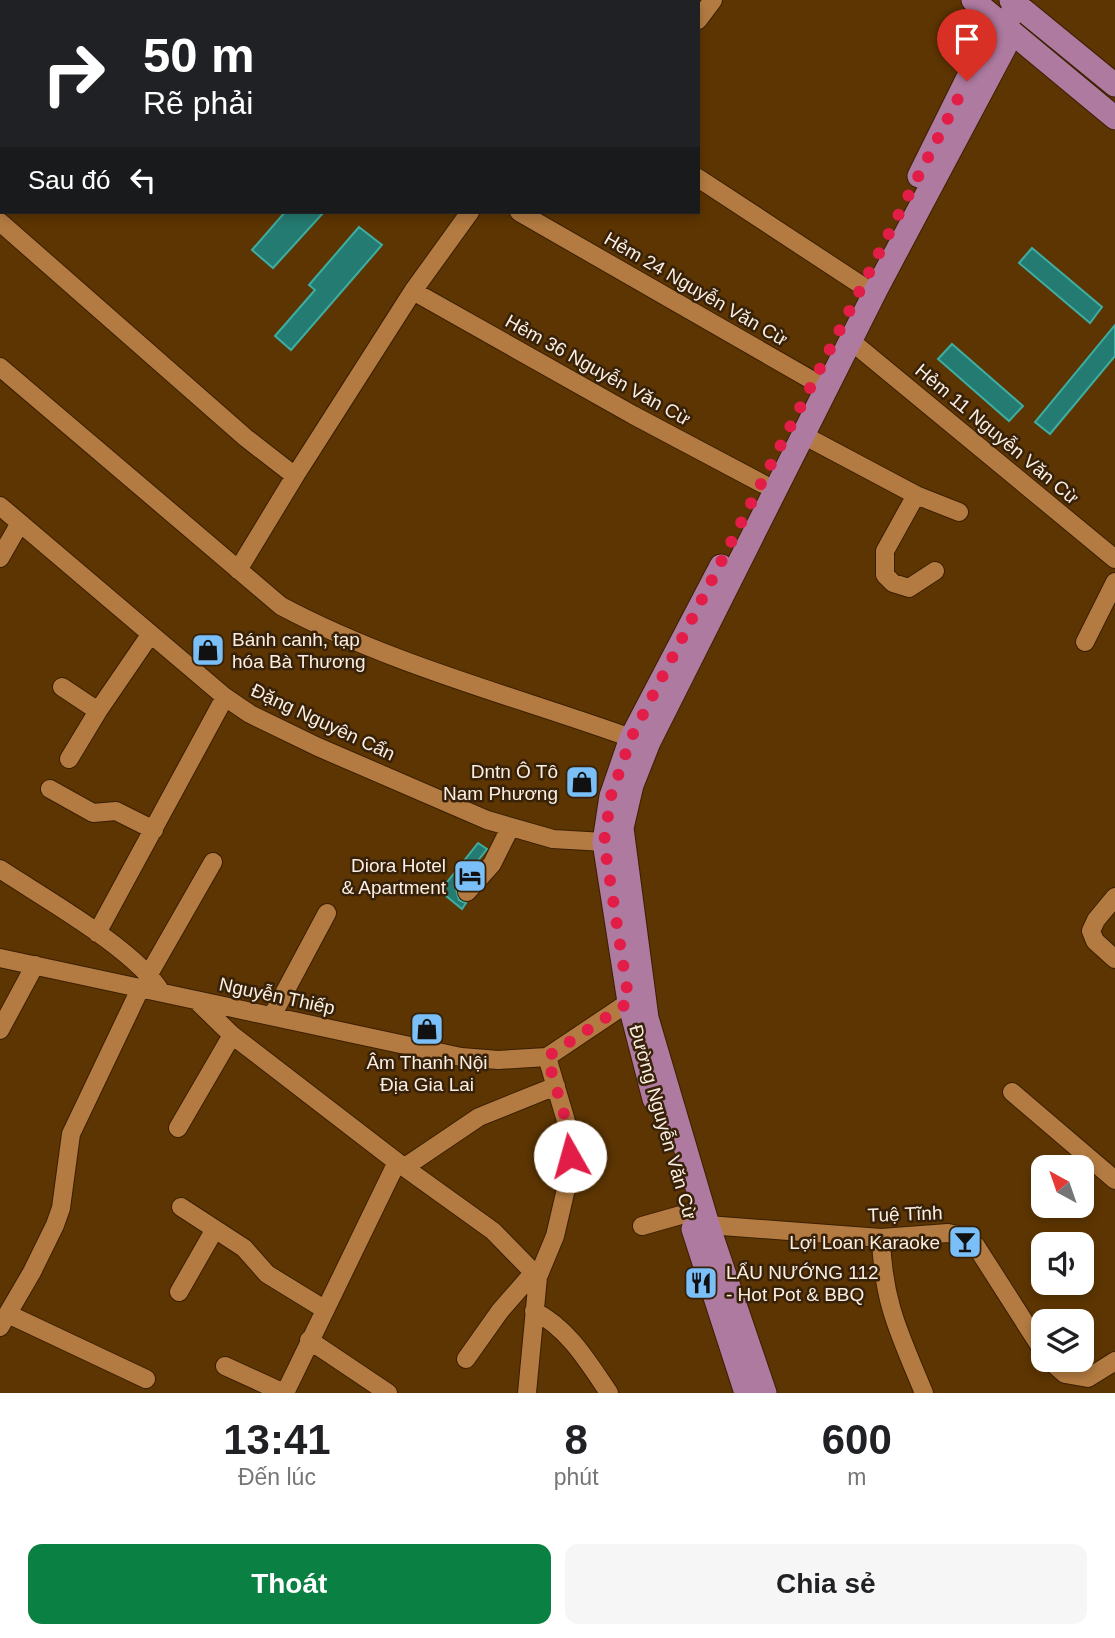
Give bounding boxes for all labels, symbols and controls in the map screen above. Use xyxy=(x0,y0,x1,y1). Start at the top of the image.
pin xyxy=(937,9,997,81)
icon: arrive xyxy=(948,20,986,58)
icon: right xyxy=(28,28,119,119)
text: 50 m xyxy=(143,28,255,82)
text: Rẽ phải xyxy=(143,85,253,121)
icon: left xyxy=(124,161,162,199)
text: Sau đó xyxy=(28,165,110,195)
street label: Hẻm 24 Nguyễn Văn Cừ xyxy=(601,228,792,350)
street label: Hẻm 36 Nguyễn Văn Cừ xyxy=(502,310,694,430)
street label: Hẻm 11 Nguyễn Văn Cừ xyxy=(911,360,1083,509)
place label: Bánh canh, tạp hóa Bà Thương xyxy=(232,629,366,672)
shop icon: Bánh canh, tạp hóa Bà Thương xyxy=(189,631,227,669)
street label: Đặng Nguyên Cẩn xyxy=(248,679,398,765)
place label: Dntn Ô Tô Nam Phương xyxy=(443,761,558,804)
shop icon: Dntn Ô Tô Nam Phương xyxy=(563,763,601,801)
place label: Diora Hotel & Apartment xyxy=(341,855,447,898)
hotel icon: Diora Hotel & Apartment xyxy=(451,857,489,895)
street label: Nguyễn Thiếp xyxy=(217,973,337,1019)
shop icon: Âm Thanh Nội Địa Gia Lai xyxy=(408,1010,446,1048)
street label: Đường Nguyễn Văn Cừ xyxy=(625,1022,701,1222)
place label: Âm Thanh Nội Địa Gia Lai xyxy=(366,1052,488,1095)
position arrow xyxy=(533,1119,607,1193)
north arrow xyxy=(1031,1155,1094,1218)
map controls xyxy=(1031,1155,1094,1372)
street label: Tuệ Tĩnh xyxy=(867,1202,943,1226)
bar icon: Lợi Loan Karaoke xyxy=(946,1223,984,1261)
place label: Lợi Loan Karaoke xyxy=(789,1232,940,1253)
button: sound xyxy=(1031,1232,1094,1295)
place label: LẨU NƯỚNG 112 - Hot Pot & BBQ xyxy=(726,1262,879,1305)
restaurant icon: LẨU NƯỚNG 112 - Hot Pot & BBQ xyxy=(682,1264,720,1302)
button: layers xyxy=(1031,1309,1094,1372)
text: 13:41 xyxy=(223,1416,331,1463)
text: 8 xyxy=(564,1416,588,1463)
text: 600 xyxy=(822,1416,892,1463)
text: Đến lúc xyxy=(238,1464,316,1490)
text: phút xyxy=(554,1464,599,1490)
text: m xyxy=(847,1464,866,1490)
button: Thoát xyxy=(28,1544,551,1624)
button: Chia sẻ xyxy=(565,1544,1087,1624)

